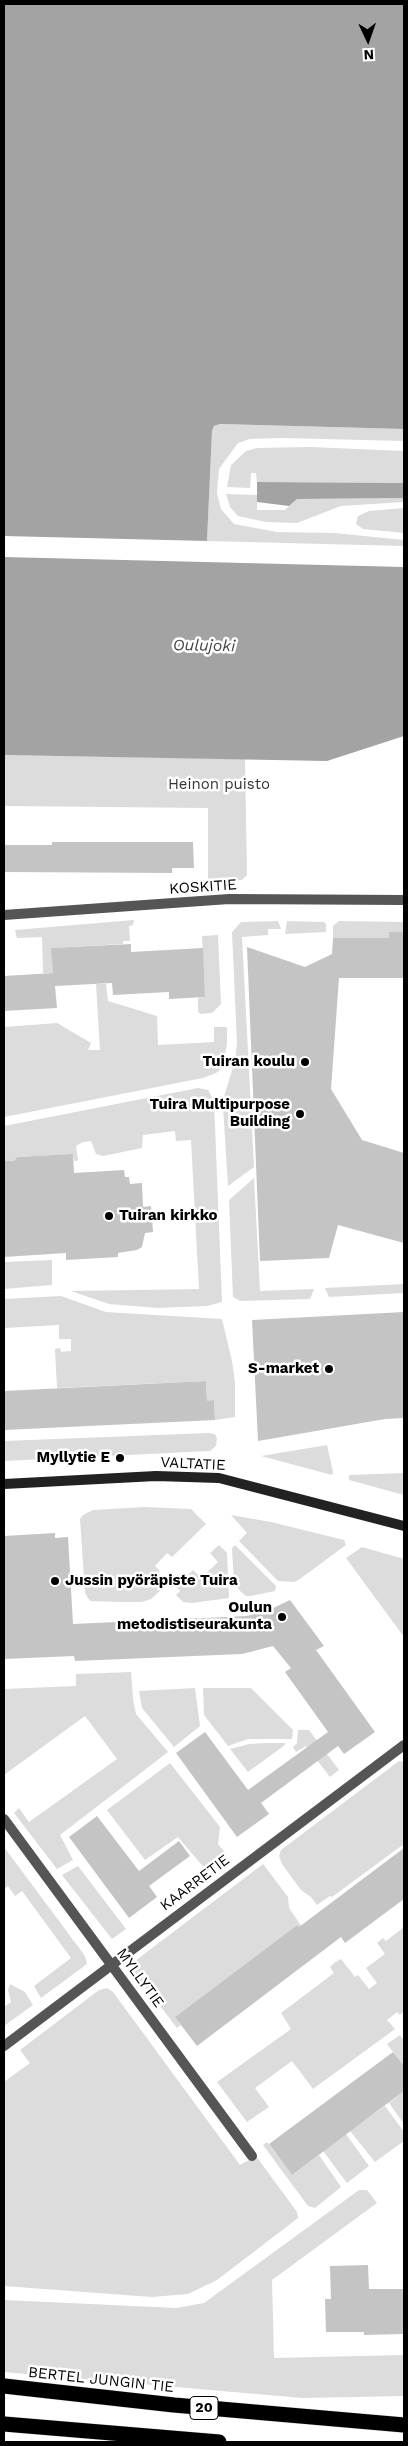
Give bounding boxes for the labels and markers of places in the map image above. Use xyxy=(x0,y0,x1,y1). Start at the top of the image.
place label: Tuiran koulu xyxy=(202,1053,295,1071)
marker: Tuiran koulu xyxy=(299,1056,311,1068)
place label: Tuira Multipurpose Building xyxy=(150,1096,290,1131)
marker: Tuira Multipurpose Building xyxy=(294,1108,306,1120)
place label: Tuiran kirkko xyxy=(119,1207,218,1225)
marker: Tuiran kirkko xyxy=(103,1210,115,1222)
place label: S-market xyxy=(248,1360,319,1378)
marker: S-market xyxy=(323,1363,335,1375)
place label: Myllytie E xyxy=(37,1449,110,1467)
marker: Myllytie E xyxy=(114,1452,126,1464)
place label: Jussin pyöräpiste Tuira xyxy=(65,1572,238,1590)
marker: Jussin pyöräpiste Tuira xyxy=(49,1575,61,1587)
place label: Oulun metodistiseurakunta xyxy=(117,1599,272,1634)
marker: Oulun metodistiseurakunta xyxy=(276,1611,288,1623)

